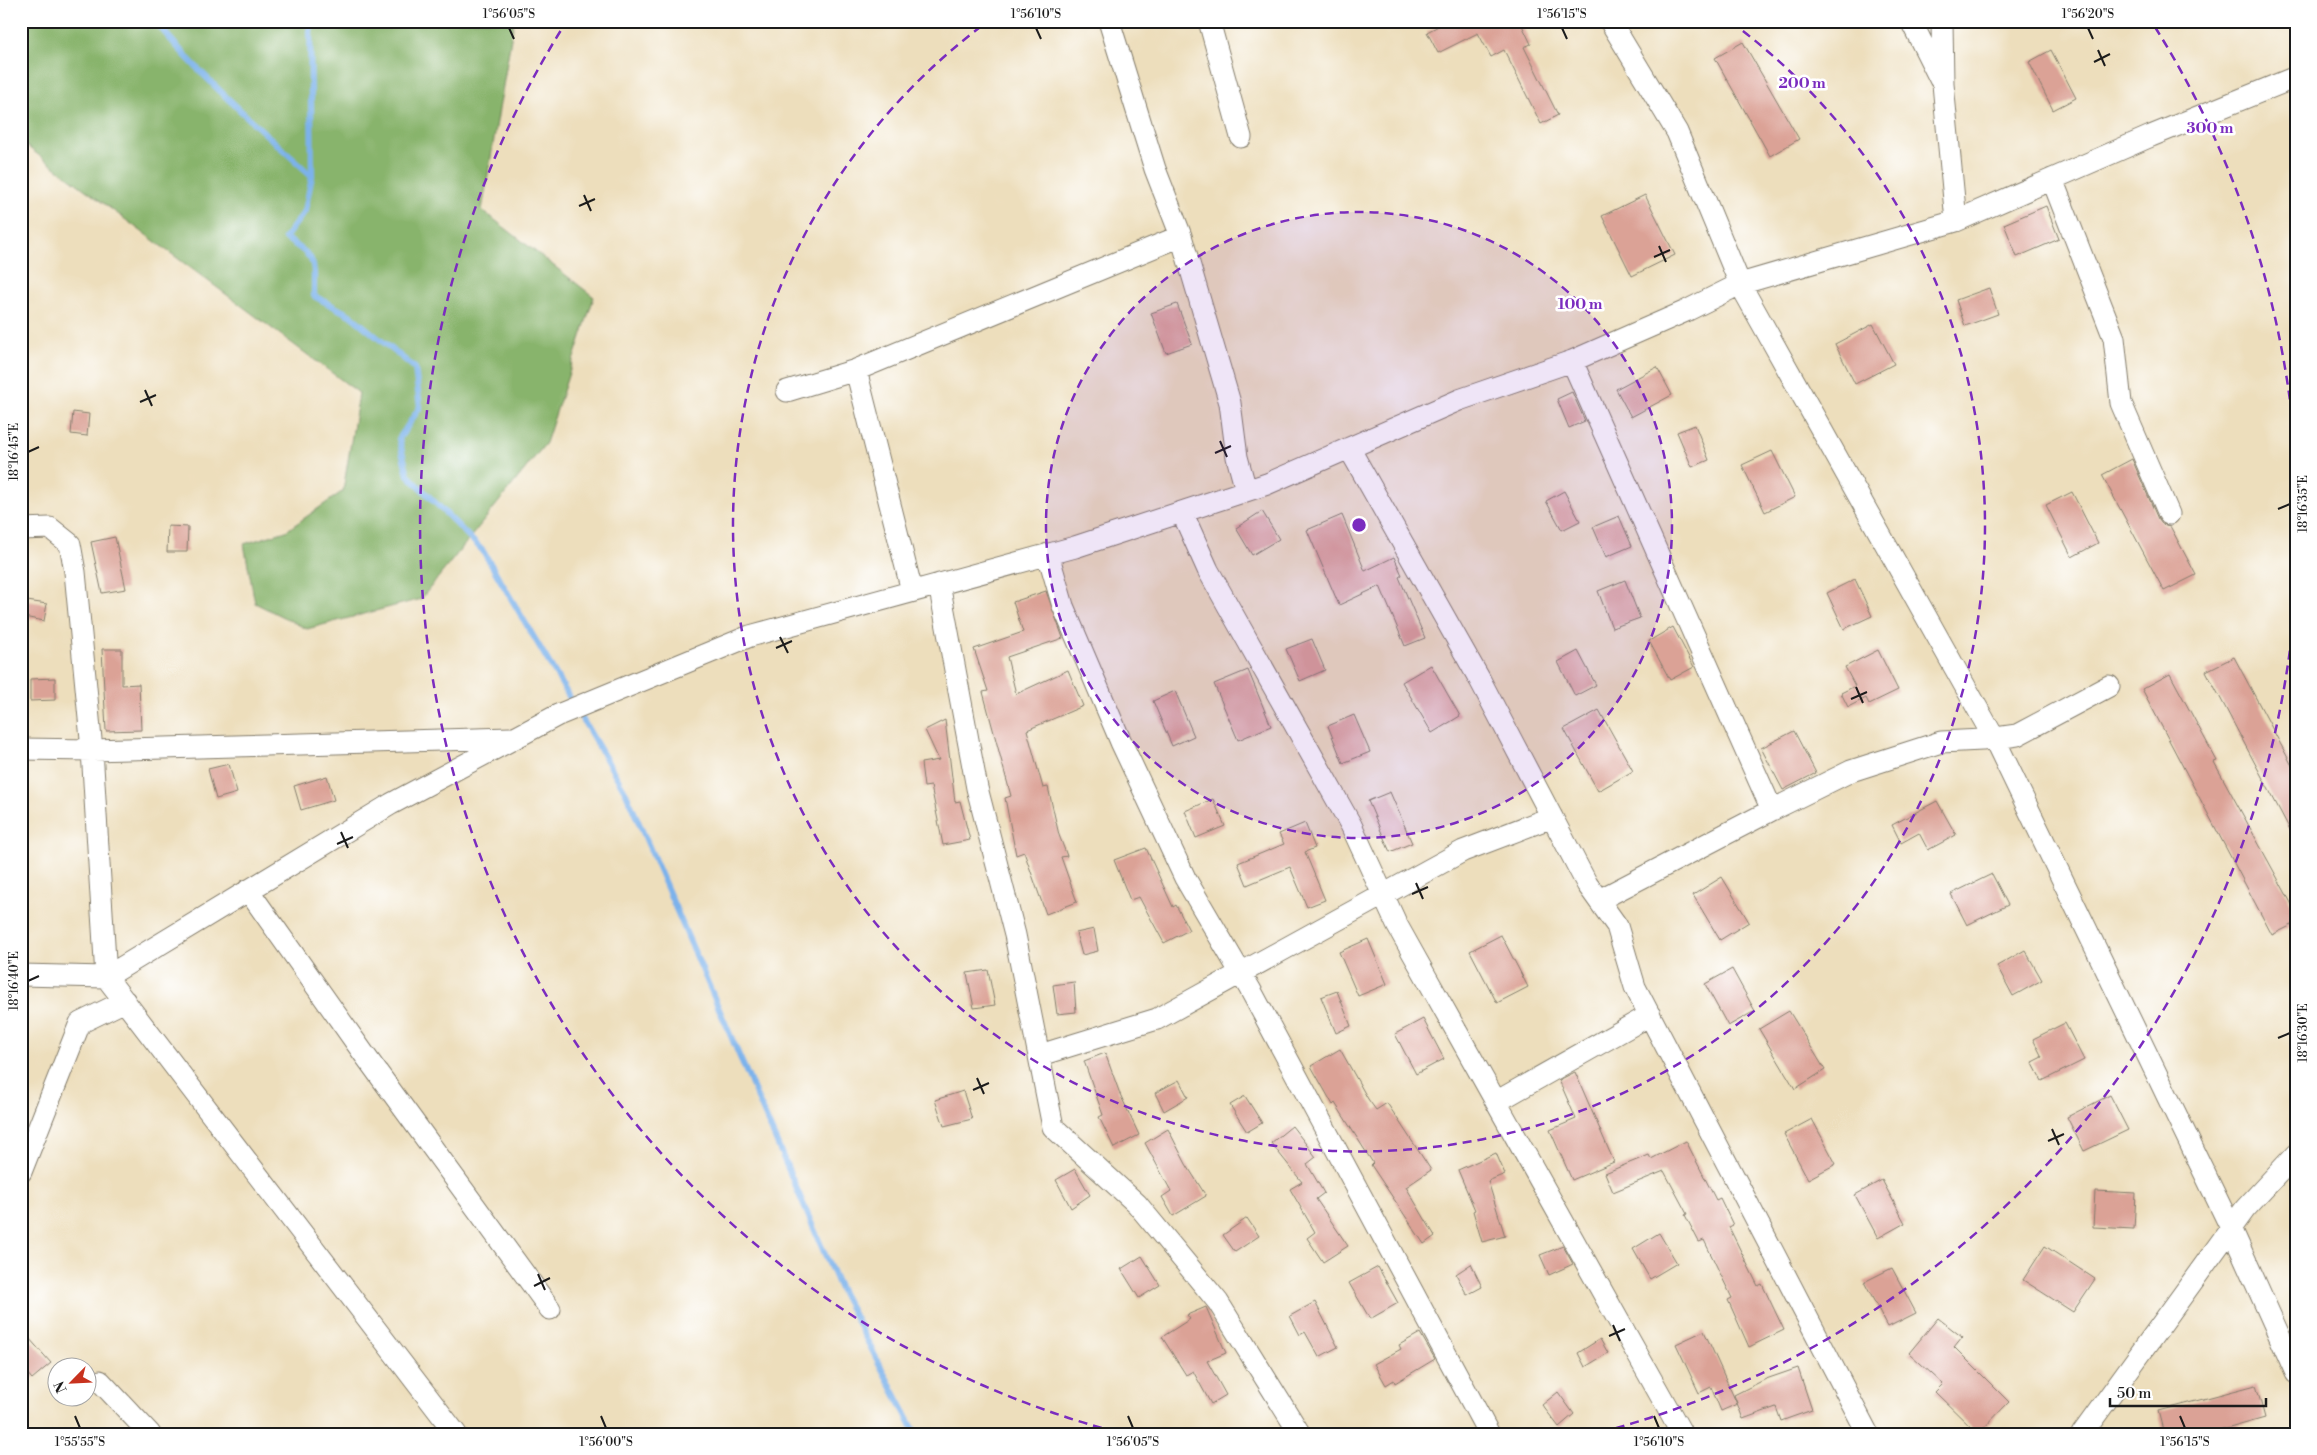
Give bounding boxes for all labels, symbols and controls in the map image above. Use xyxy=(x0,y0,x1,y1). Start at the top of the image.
text: 1°56'05"S xyxy=(483,7,535,22)
text: 1°56'10"S xyxy=(1011,7,1061,22)
text: 1°56'15"S xyxy=(1537,7,1587,22)
text: 1°56'20"S xyxy=(2062,7,2114,22)
text: 200 m xyxy=(1778,74,1826,93)
text: 300 m xyxy=(2187,119,2234,138)
text: 100 m xyxy=(1558,295,1603,314)
text: 18°16'45"E xyxy=(7,423,22,481)
text: 18°16'35"E xyxy=(2296,475,2311,533)
centre of rings xyxy=(1350,516,1368,534)
text: 18°16'40"E xyxy=(7,951,22,1011)
text: 18°16'30"E xyxy=(2296,1004,2311,1062)
north arrow xyxy=(48,1358,98,1408)
scale bar xyxy=(2110,1375,2266,1407)
text: N xyxy=(51,1378,72,1396)
text: 50 m xyxy=(2117,1384,2151,1403)
text: 1°55'55"S xyxy=(55,1435,105,1450)
text: 1°56'00"S xyxy=(579,1435,633,1450)
text: 1°56'05"S xyxy=(1107,1435,1159,1450)
text: 1°56'10"S xyxy=(1634,1435,1684,1450)
text: 1°56'15"S xyxy=(2160,1435,2210,1450)

